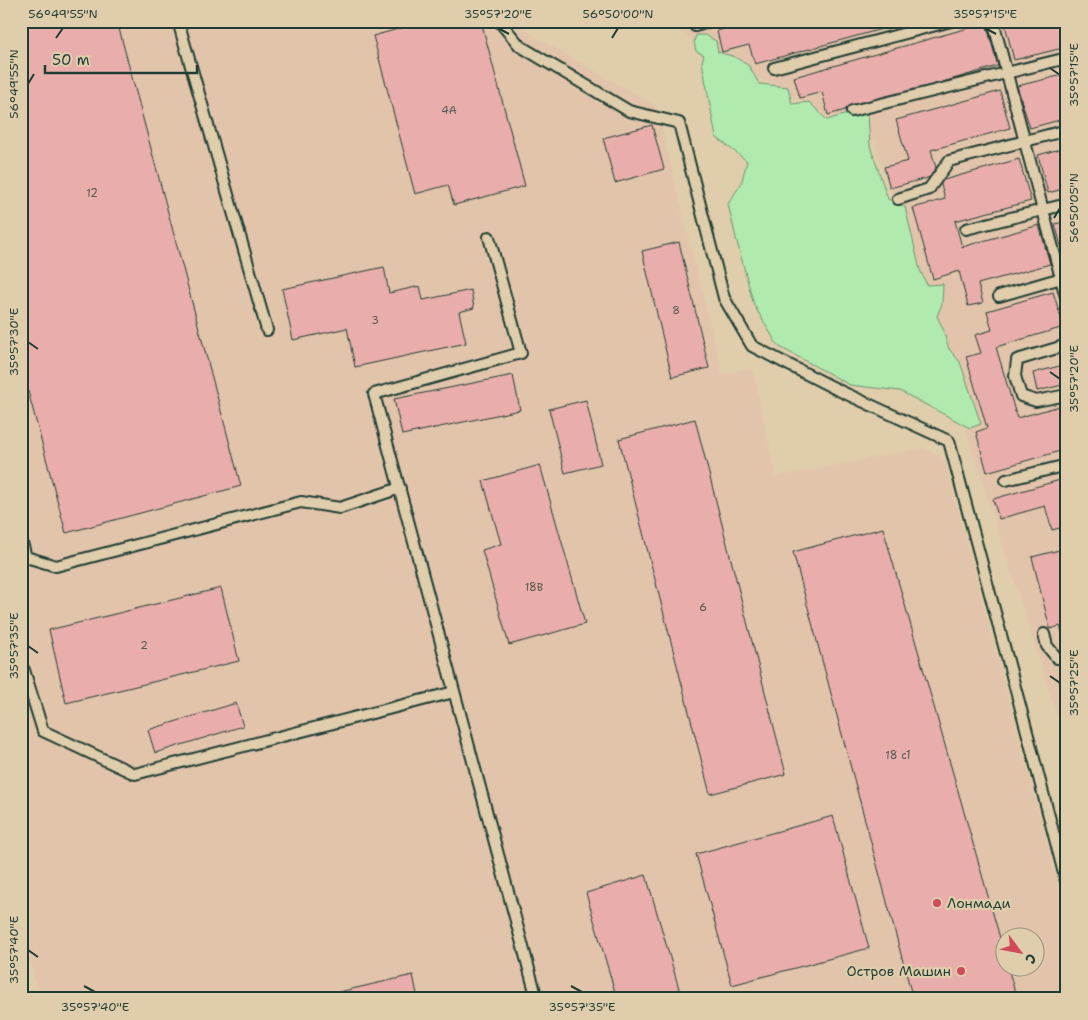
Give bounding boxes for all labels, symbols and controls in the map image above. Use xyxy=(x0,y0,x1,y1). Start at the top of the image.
text: 56°49'55"N xyxy=(28,6,98,22)
text: 35°57'20"E xyxy=(464,6,532,22)
text: 56°50'00"N xyxy=(583,6,653,22)
text: 35°57'15"E xyxy=(953,6,1017,22)
scale bar xyxy=(45,42,198,74)
text: 35°57'15"E xyxy=(1066,43,1082,107)
text: 56°49'55"N xyxy=(6,49,22,119)
text: 50 m xyxy=(52,50,90,70)
house number: 4А xyxy=(441,103,457,118)
text: 56°50'05"N xyxy=(1066,173,1082,243)
house number: 12 xyxy=(86,186,98,201)
house number: 8 xyxy=(672,303,680,318)
text: 35°57'30"E xyxy=(6,308,22,376)
house number: 3 xyxy=(371,313,379,328)
text: 35°57'20"E xyxy=(1066,345,1082,413)
house number: 18В xyxy=(525,580,544,595)
house number: 6 xyxy=(699,600,707,615)
text: 35°57'35"E xyxy=(6,612,22,680)
house number: 2 xyxy=(140,638,148,653)
text: 35°57'25"E xyxy=(1066,649,1082,717)
house number: 18 с1 xyxy=(885,748,911,763)
place label: Лонмади xyxy=(947,894,1011,912)
marker: Лонмади xyxy=(931,897,943,909)
text: 35°57'40"E xyxy=(6,916,22,984)
north arrow xyxy=(996,928,1046,978)
text: С xyxy=(1021,950,1041,967)
place label: Остров Машин xyxy=(847,962,951,980)
marker: Остров Машин xyxy=(955,965,967,977)
text: 35°57'40"E xyxy=(61,999,129,1015)
text: 35°57'35"E xyxy=(548,999,616,1015)

